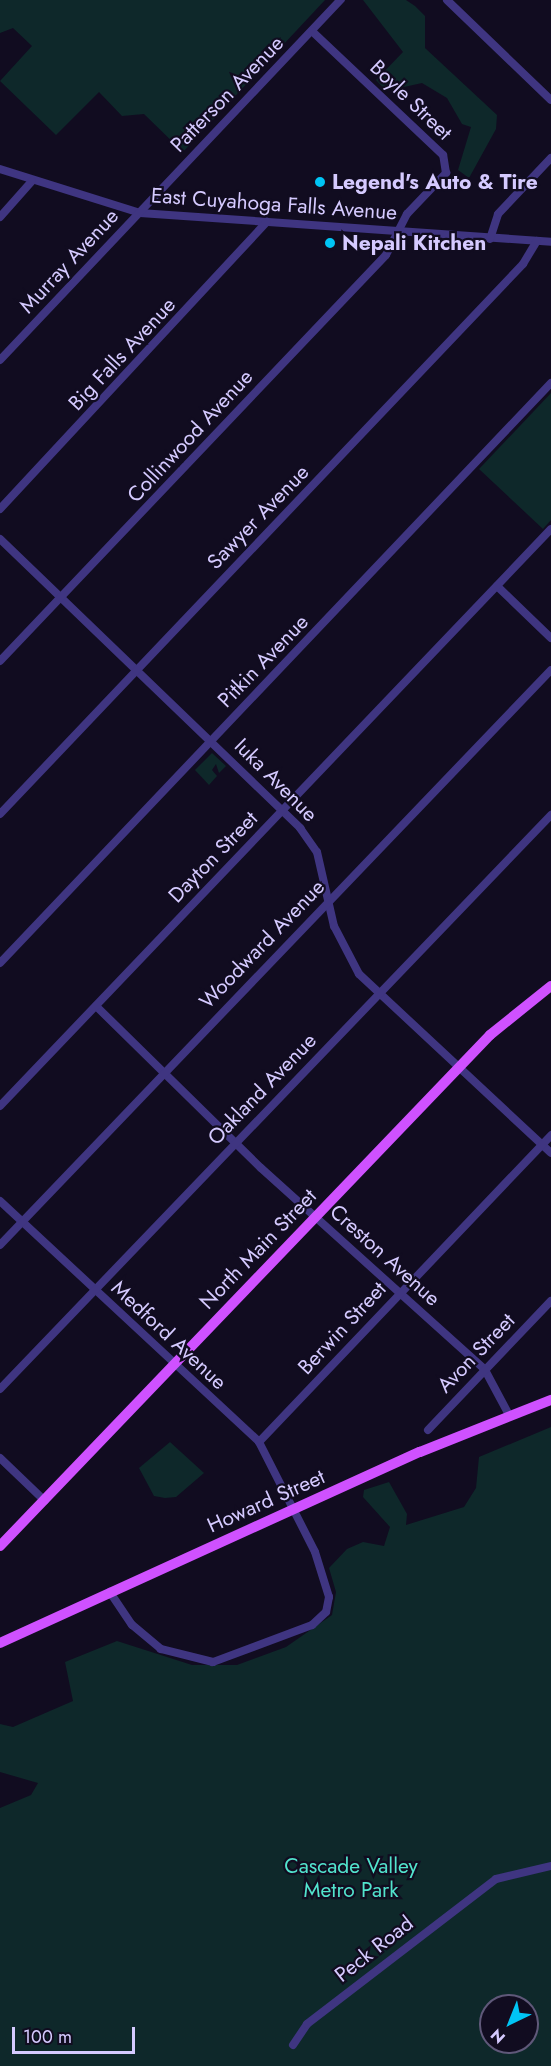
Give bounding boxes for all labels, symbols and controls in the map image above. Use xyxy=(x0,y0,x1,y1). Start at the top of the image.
street label: Patterson Avenue xyxy=(165,31,289,157)
street label: Boyle Street xyxy=(365,55,457,145)
place label: Legend's Auto & Tire xyxy=(332,169,538,195)
marker: Legend's Auto & Tire xyxy=(313,175,327,189)
street label: East Cuyahoga Falls Avenue xyxy=(150,183,398,225)
street label: Murray Avenue xyxy=(14,204,124,318)
place label: Nepali Kitchen xyxy=(342,230,486,256)
marker: Nepali Kitchen xyxy=(323,236,337,250)
street label: Big Falls Avenue xyxy=(63,292,181,416)
street label: Collinwood Avenue xyxy=(122,364,258,508)
street label: Sawyer Avenue xyxy=(202,460,314,574)
street label: Pitkin Avenue xyxy=(212,609,314,713)
street label: Iuka Avenue xyxy=(229,733,323,827)
street label: Dayton Street xyxy=(163,806,263,908)
street label: Woodward Avenue xyxy=(194,874,330,1014)
street label: Oakland Avenue xyxy=(202,1028,322,1150)
street label: North Main Street xyxy=(194,1184,322,1314)
street label: Creston Avenue xyxy=(325,1199,445,1311)
street label: Medford Avenue xyxy=(106,1275,232,1395)
street label: Berwin Street xyxy=(293,1276,391,1380)
street label: Avon Street xyxy=(432,1308,520,1398)
street label: Howard Street xyxy=(203,1464,329,1538)
park label: Cascade Valley Metro Park xyxy=(284,1853,418,1903)
street label: Peck Road xyxy=(330,1911,418,1987)
north arrow xyxy=(479,1994,539,2054)
scale bar xyxy=(15,2015,138,2053)
text: N xyxy=(485,2023,510,2049)
text: 100 m xyxy=(23,2024,72,2050)

